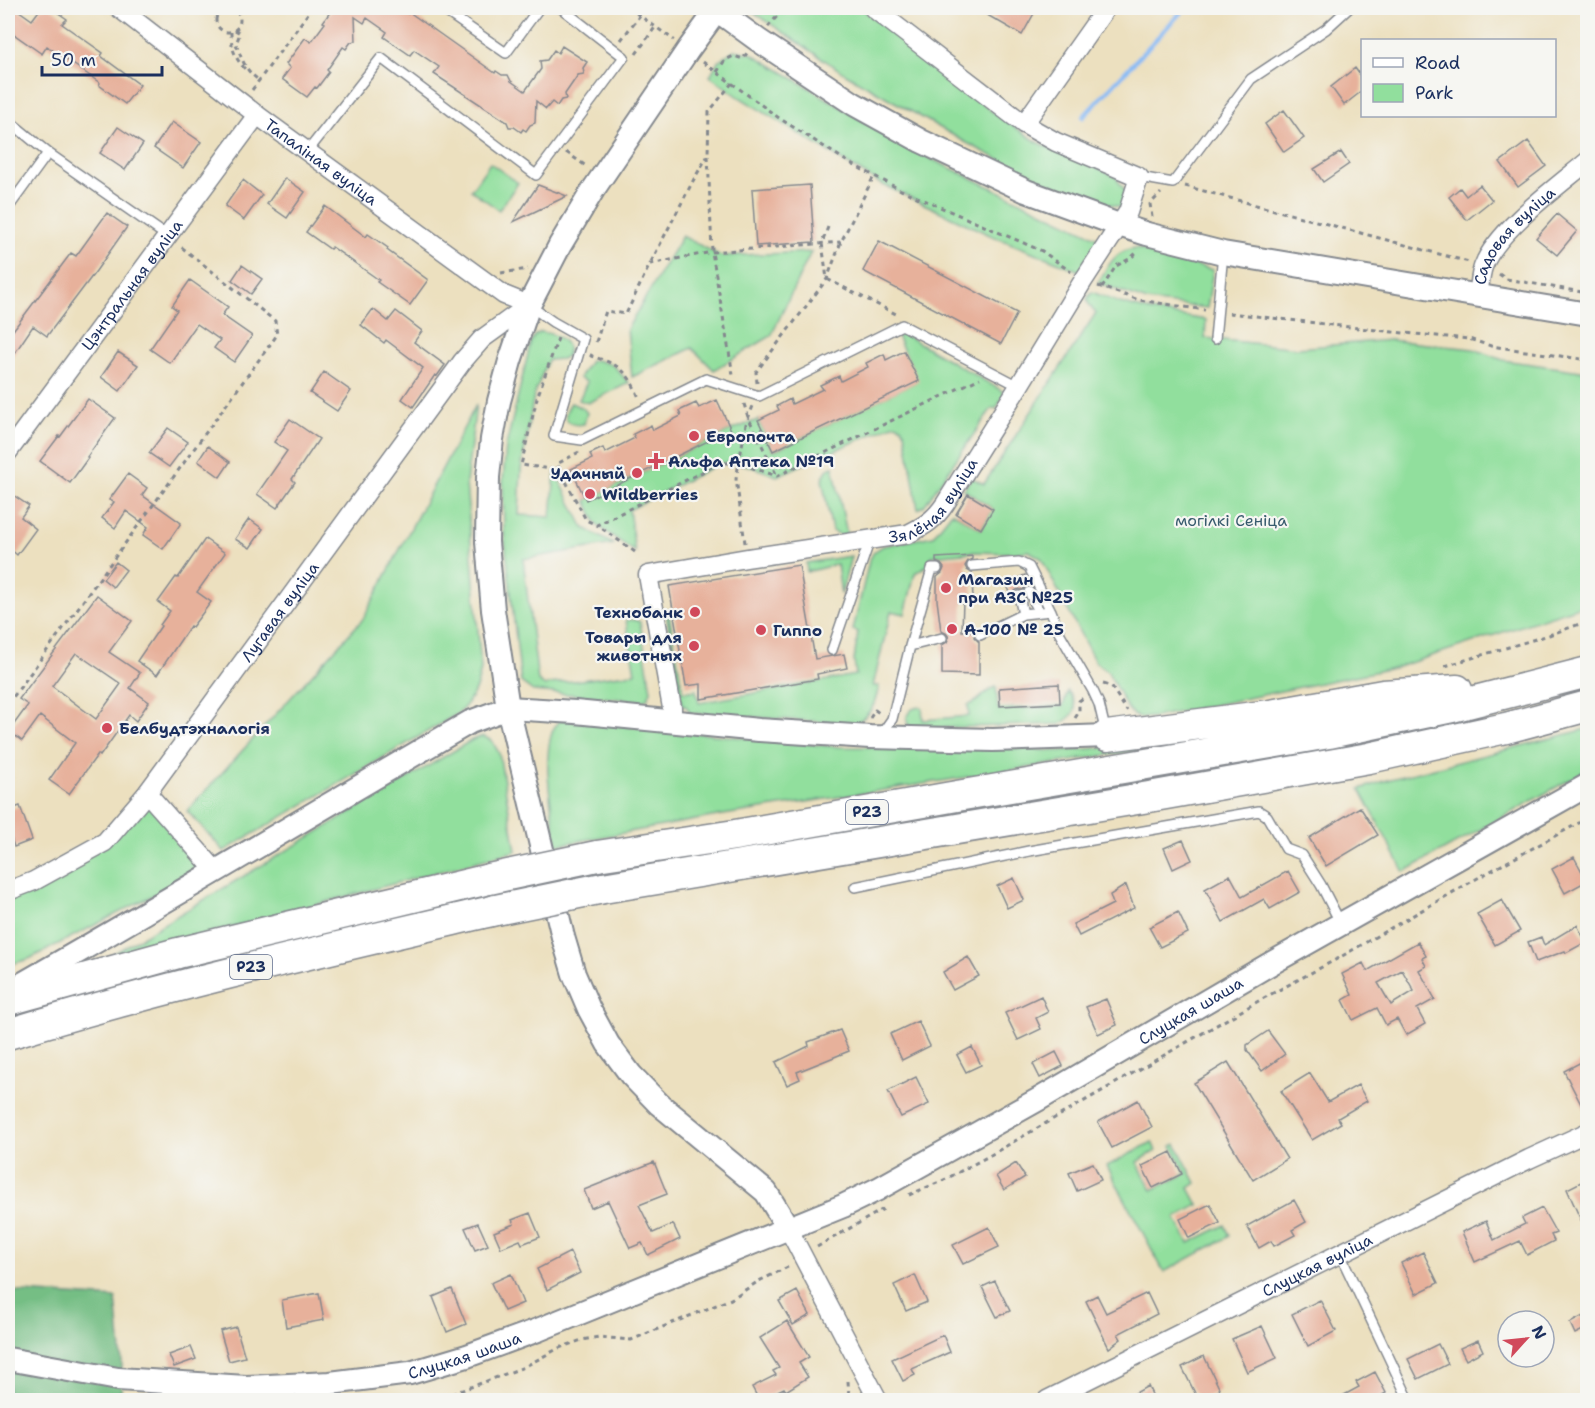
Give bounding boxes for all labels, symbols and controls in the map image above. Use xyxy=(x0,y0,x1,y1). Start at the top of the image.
scale bar xyxy=(42,39,162,77)
legend xyxy=(1361,39,1556,117)
text: 50 m xyxy=(51,48,96,72)
text: Road xyxy=(1415,51,1460,75)
text: Park xyxy=(1415,81,1454,105)
street label: Тапаліная вуліца xyxy=(261,114,382,210)
street label: Садовая вуліца xyxy=(1469,182,1559,286)
street label: Цэнтральная вуліца xyxy=(76,215,187,354)
place label: Европочта xyxy=(706,426,795,447)
marker: Европочта xyxy=(687,429,701,443)
place label: Альфа Аптека №19 xyxy=(668,451,834,472)
marker: Альфа Аптека №19 xyxy=(649,454,663,468)
street label: Зялёная вуліца xyxy=(887,454,982,547)
place label: Удачный xyxy=(551,463,625,484)
marker: Удачный xyxy=(630,466,644,480)
place label: Wildberries xyxy=(602,484,698,505)
marker: Wildberries xyxy=(583,487,597,501)
park label: могілкі Сеніца xyxy=(1175,510,1287,531)
street label: Лугавая вуліца xyxy=(236,557,323,666)
place label: Магазин при АЗС №25 xyxy=(958,569,1073,608)
marker: Магазин при АЗС №25 xyxy=(939,581,953,595)
place label: Технобанк xyxy=(594,602,683,623)
marker: Технобанк xyxy=(688,605,702,619)
place label: А-100 № 25 xyxy=(964,619,1064,640)
place label: Гиппо xyxy=(773,620,822,641)
marker: А-100 № 25 xyxy=(945,622,959,636)
marker: Гиппо xyxy=(754,623,768,637)
place label: Товары для животных xyxy=(585,627,682,666)
marker: Товары для животных xyxy=(687,639,701,653)
place label: Белбудтэхналогія xyxy=(119,718,270,739)
marker: Белбудтэхналогія xyxy=(100,721,114,735)
road number: Р23 xyxy=(846,800,888,824)
road number: Р23 xyxy=(230,955,272,979)
street label: Слуцкая шаша xyxy=(1134,972,1247,1049)
street label: Слуцкая вуліца xyxy=(1259,1229,1376,1301)
north arrow xyxy=(1496,1309,1556,1369)
text: N xyxy=(1527,1322,1551,1343)
street label: Слуцкая шаша xyxy=(405,1327,524,1384)

